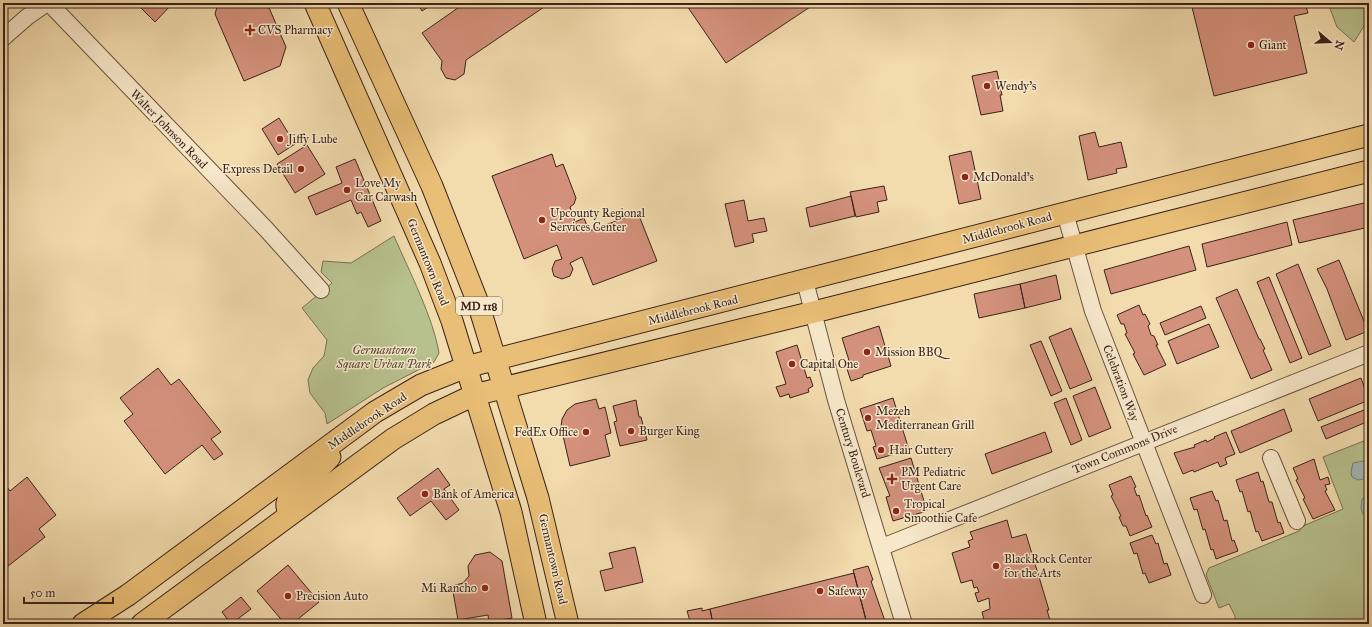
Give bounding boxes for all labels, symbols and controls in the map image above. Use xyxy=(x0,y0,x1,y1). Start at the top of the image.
north arrow xyxy=(1310,22,1350,62)
place label: CVS Pharmacy xyxy=(258,23,333,37)
marker: CVS Pharmacy xyxy=(245,25,255,35)
place label: Giant xyxy=(1259,38,1288,52)
text: N xyxy=(1331,39,1347,52)
marker: Giant xyxy=(1246,40,1256,50)
place label: Wendy's xyxy=(995,79,1036,93)
marker: Wendy's xyxy=(982,81,992,91)
street label: Walter Johnson Road xyxy=(127,87,210,172)
place label: Jiffy Lube xyxy=(286,132,338,147)
marker: Jiffy Lube xyxy=(275,134,285,144)
place label: Express Detail xyxy=(222,162,294,176)
marker: Express Detail xyxy=(296,164,306,174)
place label: McDonald's xyxy=(973,170,1034,184)
marker: McDonald's xyxy=(960,172,970,182)
place label: Love My Car Carwash xyxy=(355,176,417,204)
marker: Love My Car Carwash xyxy=(342,185,352,195)
place label: Upcounty Regional Services Center xyxy=(550,206,646,234)
street label: Middlebrook Road xyxy=(961,209,1053,247)
marker: Upcounty Regional Services Center xyxy=(537,215,547,225)
street label: Germantown Road xyxy=(404,216,452,308)
street label: Middlebrook Road xyxy=(647,292,739,328)
road number: MD 118 xyxy=(456,297,502,315)
park label: Germantown Square Urban Park xyxy=(336,343,432,371)
street label: Celebration Way xyxy=(1100,343,1142,424)
place label: Mission BBQ xyxy=(875,345,951,359)
marker: Mission BBQ xyxy=(862,347,872,357)
place label: Capital One xyxy=(800,357,858,371)
marker: Capital One xyxy=(787,359,797,369)
street label: Middlebrook Road xyxy=(325,389,409,453)
place label: Mezeh Mediterranean Grill xyxy=(876,404,975,432)
street label: Century Boulevard xyxy=(833,407,873,499)
marker: Mezeh Mediterranean Grill xyxy=(863,413,873,423)
street label: Town Commons Drive xyxy=(1070,422,1180,476)
place label: Burger King xyxy=(639,424,700,439)
place label: FedEx Office xyxy=(514,425,578,439)
marker: Burger King xyxy=(626,426,636,436)
marker: FedEx Office xyxy=(581,427,591,437)
place label: Hair Cuttery xyxy=(889,443,953,457)
marker: Hair Cuttery xyxy=(876,445,886,455)
place label: PM Pediatric Urgent Care xyxy=(901,465,966,494)
marker: PM Pediatric Urgent Care xyxy=(886,473,898,485)
place label: Bank of America xyxy=(433,487,515,501)
marker: Bank of America xyxy=(420,489,430,499)
place label: Tropical Smoothie Cafe xyxy=(904,497,977,525)
marker: Tropical Smoothie Cafe xyxy=(891,506,901,516)
street label: Germantown Road xyxy=(536,512,570,606)
place label: BlackRock Center for the Arts xyxy=(1004,552,1092,580)
marker: BlackRock Center for the Arts xyxy=(991,561,1001,571)
scale bar xyxy=(24,579,113,605)
place label: Mi Rancho xyxy=(421,581,477,595)
marker: Mi Rancho xyxy=(480,583,490,593)
place label: Safeway xyxy=(828,584,868,598)
text: 50 m xyxy=(30,586,55,600)
marker: Safeway xyxy=(815,586,825,596)
place label: Precision Auto xyxy=(296,589,368,603)
marker: Precision Auto xyxy=(283,591,293,601)

